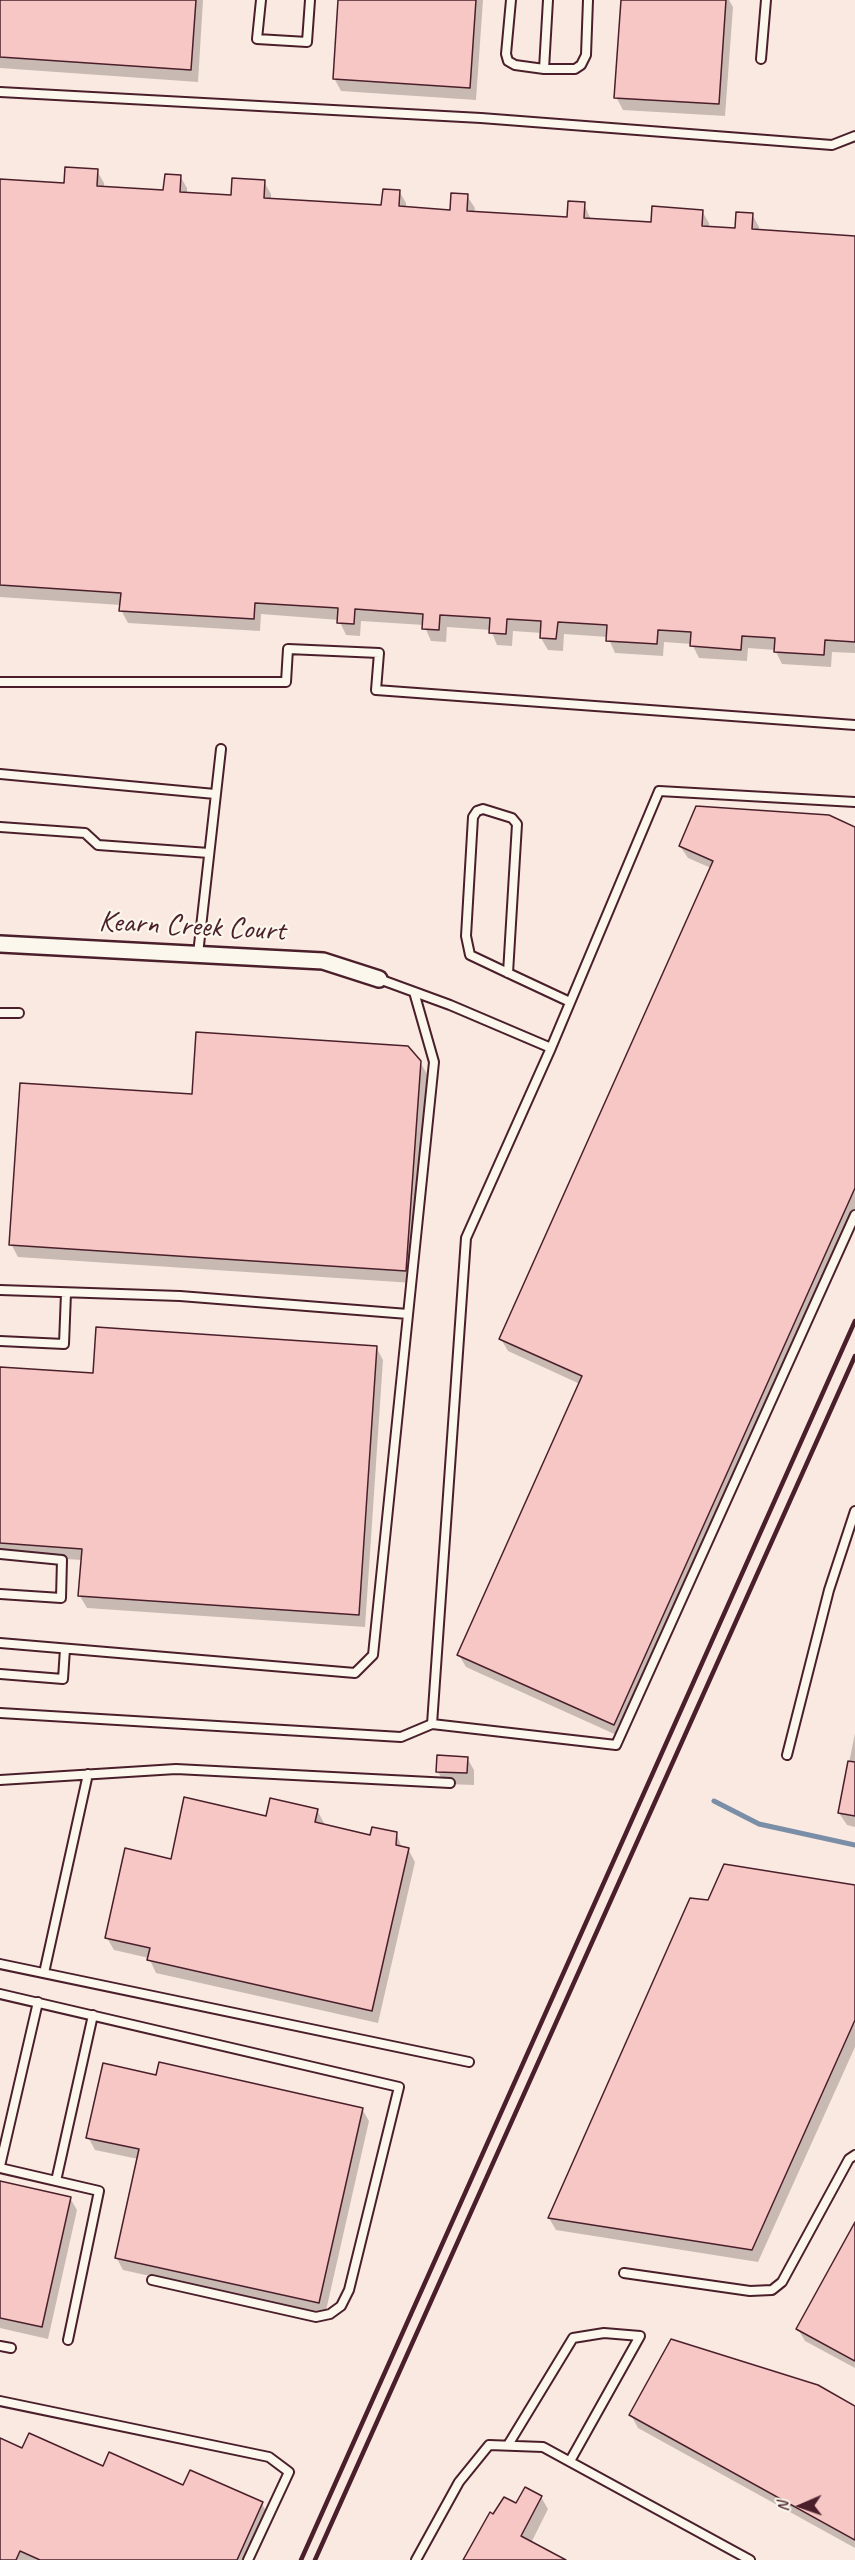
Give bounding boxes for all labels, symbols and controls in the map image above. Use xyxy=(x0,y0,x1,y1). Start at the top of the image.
street label: Kearn Creek Court xyxy=(98,904,286,950)
north arrow xyxy=(771,2476,831,2536)
text: N xyxy=(773,2501,793,2512)

